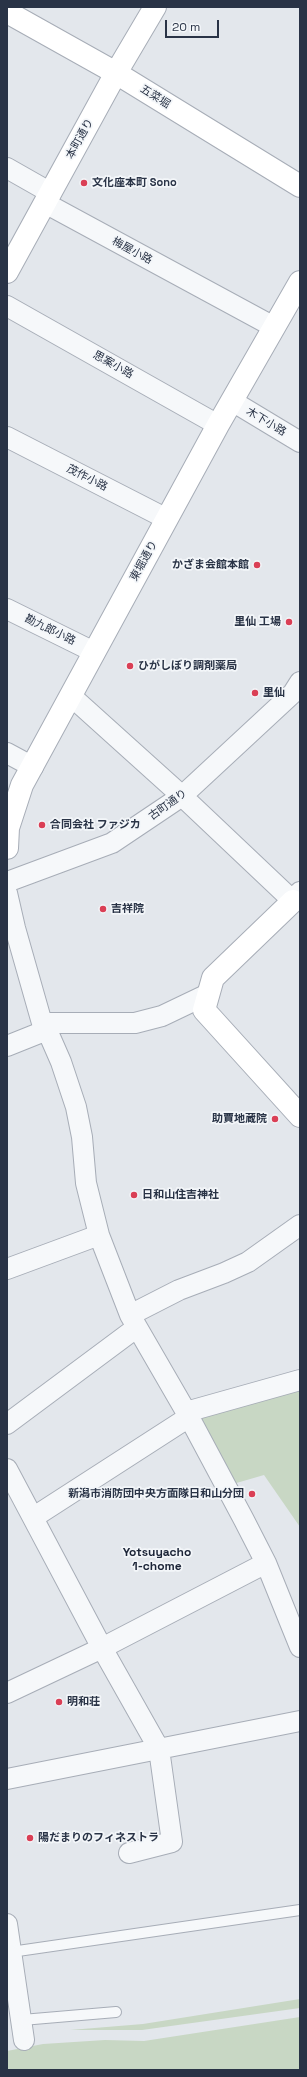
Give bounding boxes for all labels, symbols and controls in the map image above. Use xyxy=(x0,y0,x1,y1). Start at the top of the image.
scale bar xyxy=(167,12,221,38)
text: 20 m xyxy=(172,19,200,35)
street label: 五菜堀 xyxy=(138,83,172,111)
street label: 本町通り xyxy=(64,117,96,161)
place label: 文化座本町 Sono xyxy=(92,176,177,190)
marker: 文化座本町 Sono xyxy=(79,178,89,188)
street label: 梅屋小路 xyxy=(109,235,155,267)
street label: 思案小路 xyxy=(91,349,135,381)
street label: 木下小路 xyxy=(244,405,288,439)
street label: 茂作小路 xyxy=(64,462,110,494)
street label: 東堀通り xyxy=(128,539,160,583)
place label: かざま会館本館 xyxy=(172,558,249,572)
marker: かざま会館本館 xyxy=(252,560,262,570)
street label: 勘九郎小路 xyxy=(22,612,78,648)
place label: 里仙 工場 xyxy=(234,615,281,629)
marker: 里仙 工場 xyxy=(284,617,294,627)
place label: ひがしぼり調剤薬局 xyxy=(138,659,237,673)
marker: ひがしぼり調剤薬局 xyxy=(125,661,135,671)
place label: 里仙 xyxy=(263,686,285,700)
marker: 里仙 xyxy=(250,688,260,698)
street label: 古町通り xyxy=(146,787,190,823)
place label: 合同会社 ファジカ xyxy=(50,818,141,832)
marker: 合同会社 ファジカ xyxy=(37,820,47,830)
place label: 吉祥院 xyxy=(111,902,144,916)
marker: 吉祥院 xyxy=(98,904,108,914)
place label: 助賈地蔵院 xyxy=(212,1112,267,1126)
marker: 助賈地蔵院 xyxy=(270,1114,280,1124)
place label: 日和山住吉神社 xyxy=(142,1188,219,1202)
marker: 日和山住吉神社 xyxy=(129,1190,139,1200)
place label: 新潟市消防団中央方面隊日和山分団 xyxy=(68,1487,244,1501)
marker: 新潟市消防団中央方面隊日和山分団 xyxy=(247,1489,257,1499)
district label: Yotsuyacho 1-chome xyxy=(123,1546,191,1574)
place label: 明和荘 xyxy=(67,1695,100,1709)
marker: 明和荘 xyxy=(54,1697,64,1707)
place label: 陽だまりのフィネストラ xyxy=(38,1831,159,1845)
marker: 陽だまりのフィネストラ xyxy=(25,1833,35,1843)

